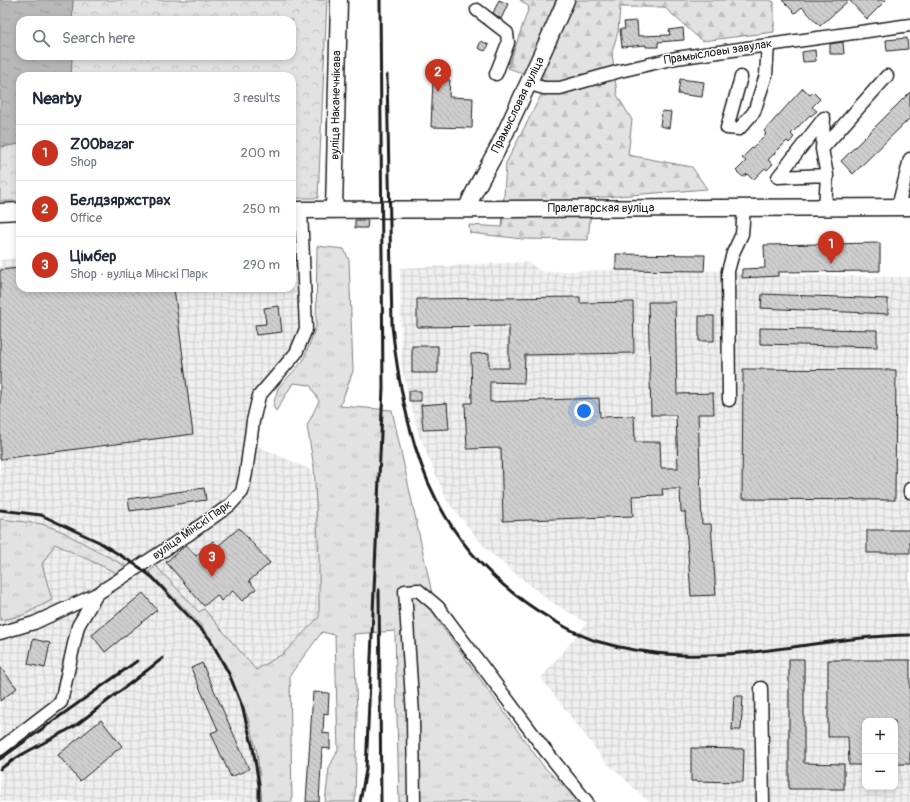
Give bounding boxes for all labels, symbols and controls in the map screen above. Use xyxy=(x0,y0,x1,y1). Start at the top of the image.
search box xyxy=(16,16,296,60)
icon: search xyxy=(30,27,52,49)
text: Search here xyxy=(62,29,135,48)
street label: Прамысловы завулак xyxy=(663,36,773,68)
street label: вуліца Наканечнікава xyxy=(328,50,344,160)
street label: Прамысловая вуліца xyxy=(488,54,548,156)
pin: 2 xyxy=(425,59,451,92)
text: Nearby xyxy=(32,88,81,109)
text: 3 results xyxy=(233,90,280,106)
text: ZOObazar xyxy=(70,135,134,154)
text: 1 xyxy=(42,145,48,161)
text: 200 m xyxy=(241,145,280,161)
text: Shop xyxy=(70,154,97,170)
text: Белдзяржстрах xyxy=(70,191,171,210)
text: 2 xyxy=(41,201,49,217)
text: 250 m xyxy=(242,201,280,217)
street label: Пралетарская вуліца xyxy=(548,201,655,216)
text: Office xyxy=(70,210,102,226)
pin: 1 xyxy=(818,231,844,264)
text: Цімбер xyxy=(70,247,116,266)
text: 3 xyxy=(41,257,49,273)
text: 290 m xyxy=(243,257,280,273)
text: Shop · вуліца Мінскі Парк xyxy=(70,266,208,282)
your location xyxy=(574,401,594,421)
street label: вуліца Мінскі Парк xyxy=(149,497,235,563)
pin: 3 xyxy=(199,544,225,577)
map controls xyxy=(862,718,898,790)
button: + xyxy=(862,718,898,754)
button: − xyxy=(862,754,898,790)

